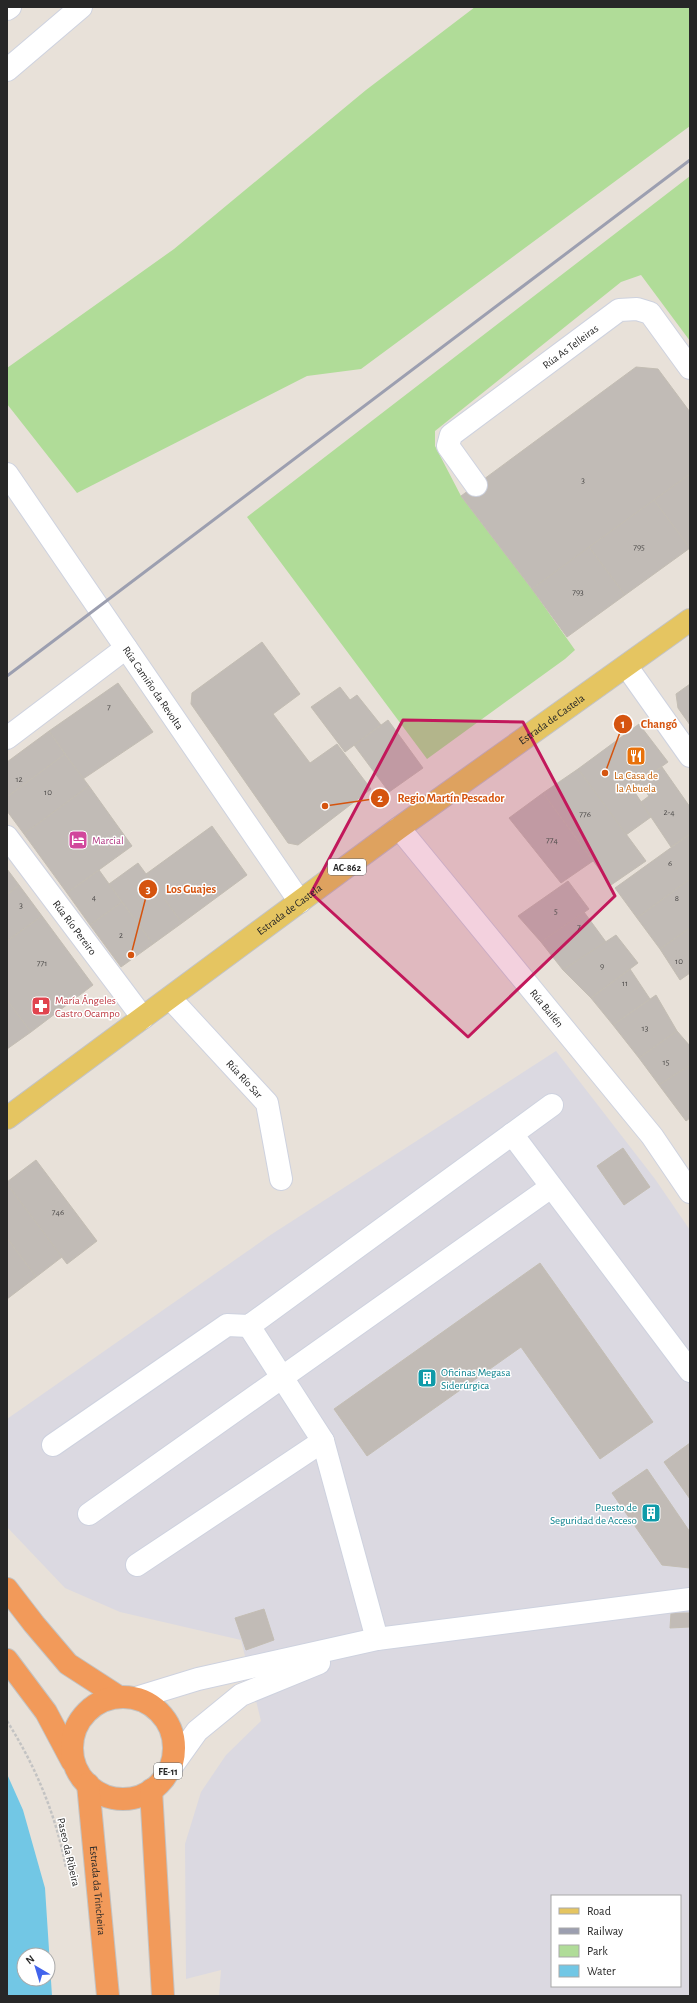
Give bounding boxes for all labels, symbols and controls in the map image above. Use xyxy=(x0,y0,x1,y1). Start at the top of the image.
street label: Rúa As Telleiras xyxy=(541,323,600,371)
house number: 3 xyxy=(581,476,585,485)
house number: 795 xyxy=(633,543,645,552)
house number: 793 xyxy=(572,588,584,597)
street label: Rúa Camiño da Revolta xyxy=(121,644,185,732)
street label: Estrada de Castela xyxy=(517,692,587,747)
house number: 7 xyxy=(107,703,111,712)
callout: Changó xyxy=(613,712,686,736)
text: 1 xyxy=(621,718,625,730)
text: Changó xyxy=(641,718,677,730)
restaurant icon: La Casa de la Abuela xyxy=(625,745,647,767)
place label: La Casa de la Abuela xyxy=(614,770,658,794)
house number: 12 xyxy=(15,775,23,784)
callout: Regio Martín Pescador xyxy=(370,786,512,810)
house number: 10 xyxy=(44,788,52,797)
text: 2 xyxy=(377,792,383,804)
text: Regio Martín Pescador xyxy=(398,792,505,804)
house number: 2-4 xyxy=(663,808,675,817)
house number: 776 xyxy=(579,810,591,819)
hotel icon: Marcial xyxy=(67,829,89,851)
place label: Marcial xyxy=(92,835,124,846)
house number: 774 xyxy=(546,836,559,845)
road number: AC-862 xyxy=(328,859,366,875)
house number: 6 xyxy=(668,859,672,868)
callout: Los Guajes xyxy=(138,877,224,901)
street label: Estrada de Castela xyxy=(255,882,324,937)
text: 3 xyxy=(145,883,151,895)
text: Los Guajes xyxy=(166,883,216,896)
house number: 4 xyxy=(92,893,97,902)
house number: 8 xyxy=(675,894,679,903)
street label: Rúa Río Pereiro xyxy=(51,898,98,957)
house number: 3 xyxy=(19,901,23,910)
house number: 5 xyxy=(554,907,558,916)
house number: 7 xyxy=(577,923,581,932)
house number: 2 xyxy=(119,931,123,940)
house number: 10 xyxy=(675,957,683,966)
house number: 771 xyxy=(37,959,47,968)
house number: 9 xyxy=(600,962,604,971)
house number: 11 xyxy=(622,979,628,988)
street label: Rúa Bailén xyxy=(528,987,565,1029)
place label: María Ángeles Castro Ocampo xyxy=(55,994,120,1019)
pharmacy icon: María Ángeles Castro Ocampo xyxy=(30,995,52,1017)
house number: 13 xyxy=(642,1024,649,1033)
street label: Rúa Río Sar xyxy=(224,1058,265,1101)
house number: 15 xyxy=(663,1058,670,1067)
house number: 746 xyxy=(52,1208,64,1217)
building icon: Oficinas Megasa Siderúrgica xyxy=(416,1367,438,1389)
place label: Oficinas Megasa Siderúrgica xyxy=(441,1367,511,1391)
place label: Puesto de Seguridad de Acceso xyxy=(550,1502,637,1526)
building icon: Puesto de Seguridad de Acceso xyxy=(640,1502,662,1524)
road number: FE-11 xyxy=(154,1763,182,1779)
street label: Paseo da Ribeira xyxy=(55,1817,82,1888)
street label: Estrada da Trincheira xyxy=(88,1845,107,1936)
legend xyxy=(551,1895,681,1987)
text: Road xyxy=(587,1905,611,1917)
text: Railway xyxy=(587,1925,623,1938)
text: Park xyxy=(587,1945,608,1957)
north arrow xyxy=(16,1947,56,1987)
text: N xyxy=(24,1953,37,1966)
text: Water xyxy=(587,1965,616,1977)

